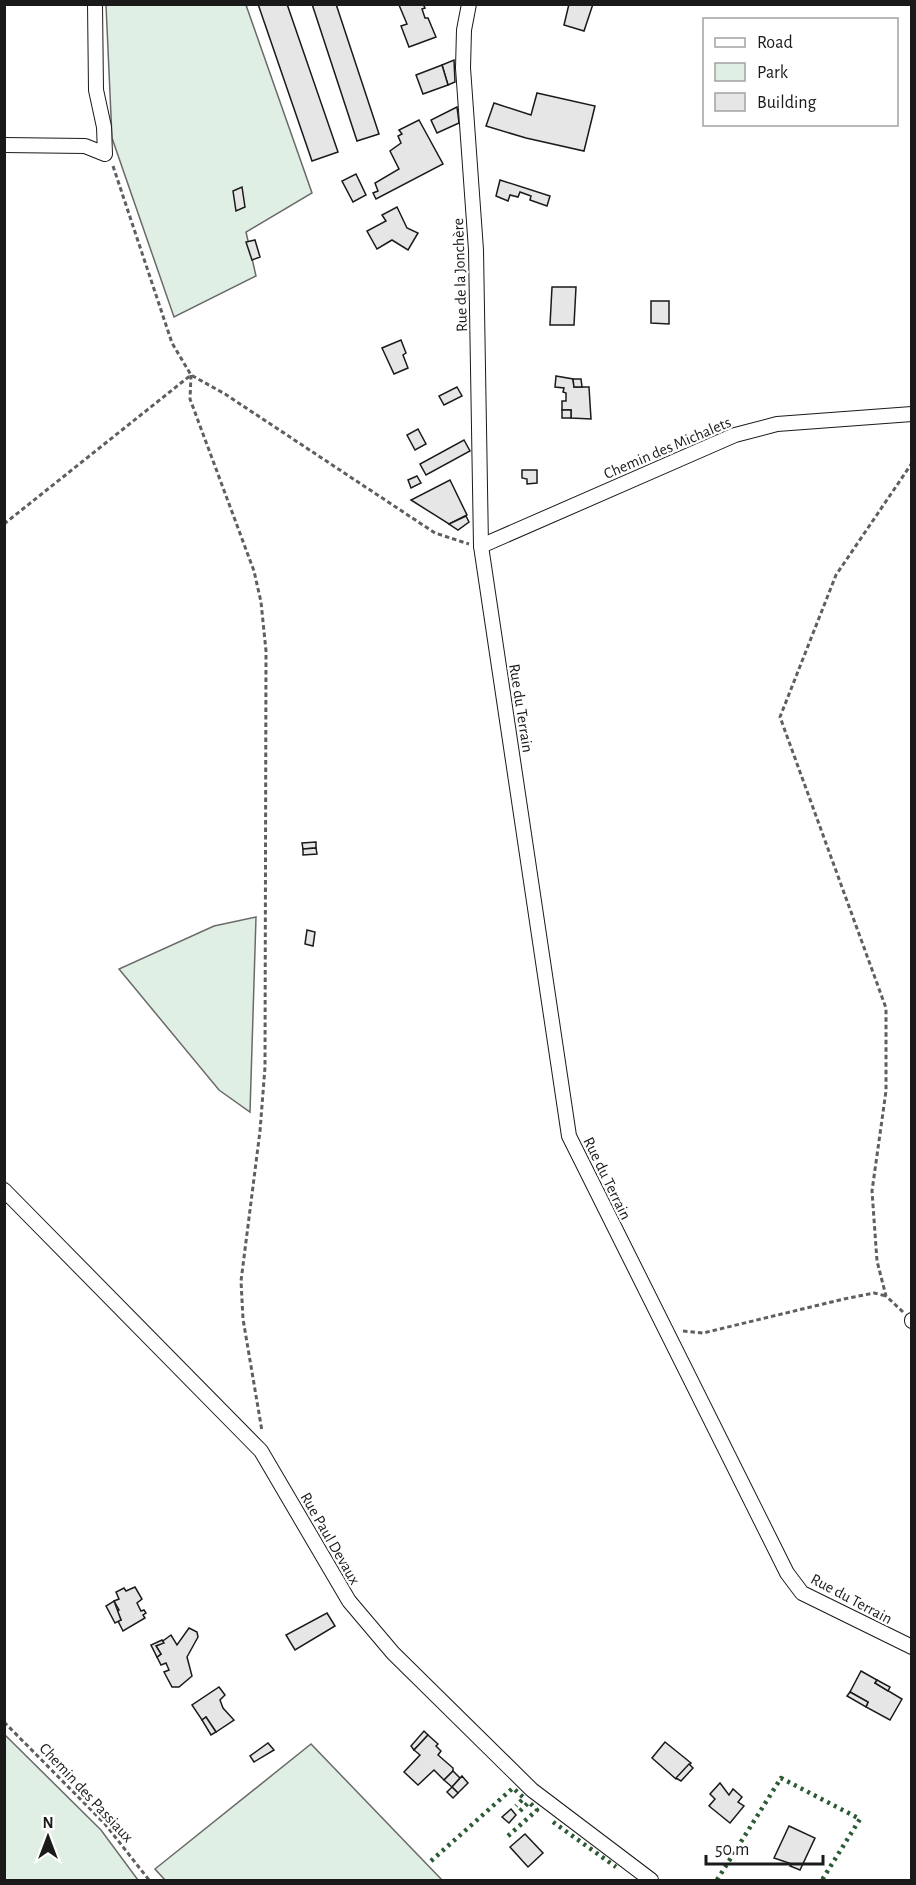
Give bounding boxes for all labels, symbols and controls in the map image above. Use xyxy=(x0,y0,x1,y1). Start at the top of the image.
legend xyxy=(703,18,898,126)
text: Road xyxy=(757,34,793,52)
text: Park xyxy=(757,64,789,82)
text: Building xyxy=(757,94,817,112)
street label: Rue de la Jonchère xyxy=(450,218,470,332)
street label: Chemin des Michalets xyxy=(601,414,733,482)
street label: Rue du Terrain xyxy=(506,663,536,754)
street label: Rue du Terrain xyxy=(580,1135,634,1222)
street label: Rue Paul Devaux xyxy=(297,1490,363,1587)
street label: Rue du Terrain xyxy=(808,1571,895,1627)
street label: Chemin des Passiaux xyxy=(36,1740,136,1845)
north arrow xyxy=(18,1807,78,1867)
text: N xyxy=(42,1815,54,1831)
scale bar xyxy=(706,1828,823,1866)
text: 50 m xyxy=(715,1841,749,1859)

